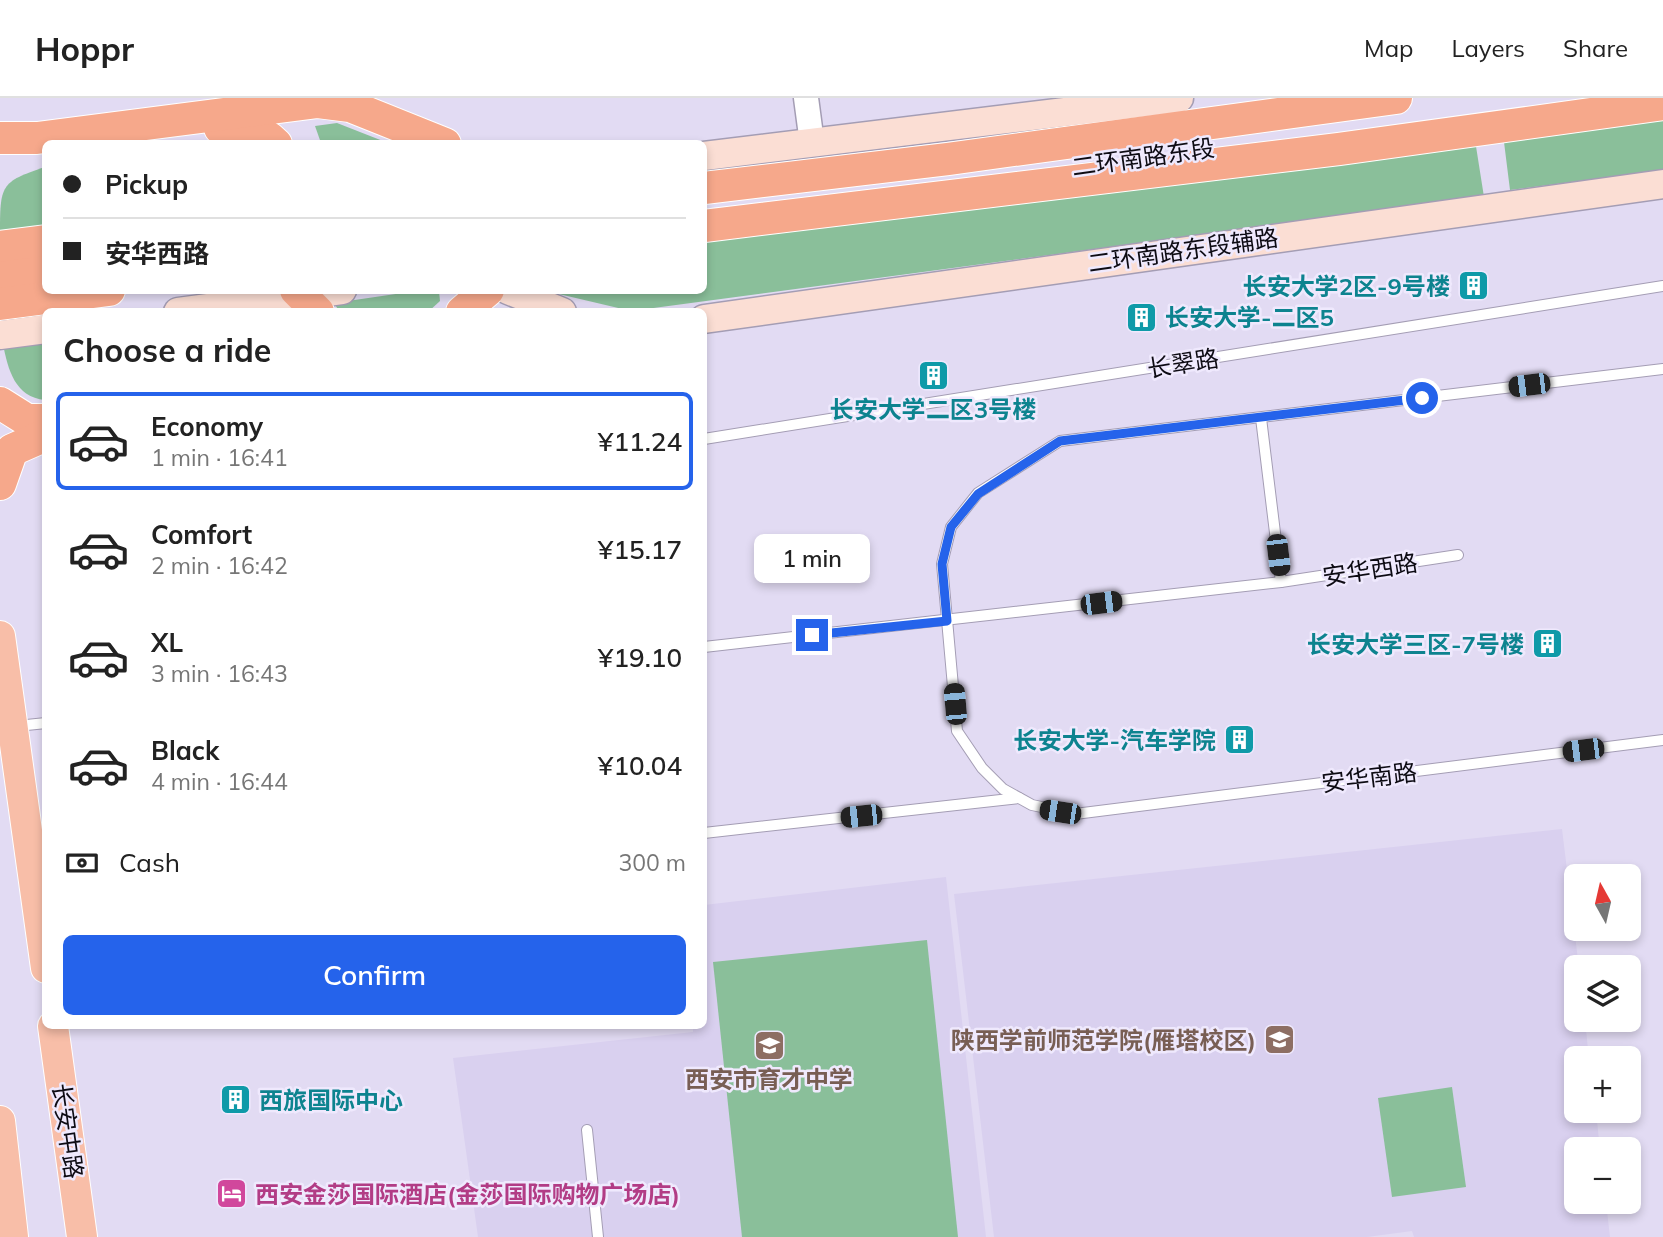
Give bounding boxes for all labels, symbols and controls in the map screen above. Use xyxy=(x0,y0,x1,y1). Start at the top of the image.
text: Hoppr xyxy=(35,28,134,69)
text: Map xyxy=(1364,33,1413,63)
text: Layers xyxy=(1451,33,1525,63)
text: Share xyxy=(1563,33,1628,63)
street label: 二环南路东段 xyxy=(1070,132,1216,182)
text: Pickup xyxy=(105,168,188,201)
street label: 二环南路东段辅路 xyxy=(1086,222,1280,278)
text: 安华西路 xyxy=(105,237,209,270)
building icon: 长安大学2区-9号楼 xyxy=(1456,269,1490,303)
place label: 长安大学2区-9号楼 xyxy=(1243,271,1450,301)
building icon: 长安大学-二区5 xyxy=(1125,300,1159,334)
place label: 长安大学-二区5 xyxy=(1165,302,1334,332)
text: Choose a ride xyxy=(63,330,271,370)
street label: 长翠路 xyxy=(1145,343,1221,383)
building icon: 长安大学二区3号楼 xyxy=(916,358,950,392)
car xyxy=(1507,372,1552,398)
route start xyxy=(1406,382,1438,414)
place label: 长安大学二区3号楼 xyxy=(830,394,1036,424)
icon: car xyxy=(67,410,130,473)
text: Economy xyxy=(151,410,263,443)
text: ¥11.24 xyxy=(598,425,682,458)
text: 1 min · 16:41 xyxy=(151,443,288,472)
icon: car xyxy=(67,518,130,581)
text: Comfort xyxy=(151,518,252,551)
text: ¥15.17 xyxy=(598,533,682,566)
callout: 1 min xyxy=(754,533,870,582)
car xyxy=(1266,533,1291,577)
text: 1 min xyxy=(782,544,842,573)
street label: 安华西路 xyxy=(1320,547,1420,591)
text: 2 min · 16:42 xyxy=(151,551,288,580)
car xyxy=(1079,590,1124,616)
route end xyxy=(796,619,828,651)
icon: car xyxy=(67,626,130,689)
text: XL xyxy=(151,626,183,659)
building icon: 长安大学三区-7号楼 xyxy=(1530,627,1564,661)
place label: 长安大学三区-7号楼 xyxy=(1307,629,1524,659)
text: ¥19.10 xyxy=(598,641,682,674)
text: 3 min · 16:43 xyxy=(151,659,288,688)
car xyxy=(943,682,968,726)
building icon: 长安大学-汽车学院 xyxy=(1222,723,1256,757)
place label: 长安大学-汽车学院 xyxy=(1013,725,1216,755)
icon: car xyxy=(67,734,130,797)
text: Black xyxy=(151,734,219,767)
car xyxy=(1561,737,1606,763)
text: ¥10.04 xyxy=(598,749,682,782)
street label: 安华南路 xyxy=(1320,756,1418,798)
text: 4 min · 16:44 xyxy=(151,767,288,796)
car xyxy=(1038,798,1083,826)
car xyxy=(840,803,883,829)
icon: cash xyxy=(63,844,101,882)
text: Cash xyxy=(119,846,180,879)
text: 300 m xyxy=(618,848,686,877)
north arrow xyxy=(1564,864,1642,942)
map controls xyxy=(1564,864,1641,1214)
button: Confirm xyxy=(63,935,686,1015)
button: layers xyxy=(1564,955,1641,1032)
school or university icon: 陕西学前师范学院(雁塔校区) xyxy=(1262,1023,1296,1057)
place label: 陕西学前师范学院(雁塔校区) xyxy=(951,1025,1256,1055)
school or university icon: 西安市育才中学 xyxy=(752,1028,786,1062)
button: + xyxy=(1564,1046,1641,1123)
place label: 西安市育才中学 xyxy=(685,1064,853,1094)
street label: 长安中路 xyxy=(46,1081,90,1181)
building icon: 西旅国际中心 xyxy=(219,1083,253,1117)
place label: 西旅国际中心 xyxy=(259,1085,403,1115)
button: − xyxy=(1564,1137,1641,1214)
hotel icon: 西安金莎国际酒店(金莎国际购物广场店) xyxy=(215,1177,249,1211)
place label: 西安金莎国际酒店(金莎国际购物广场店) xyxy=(255,1179,680,1209)

